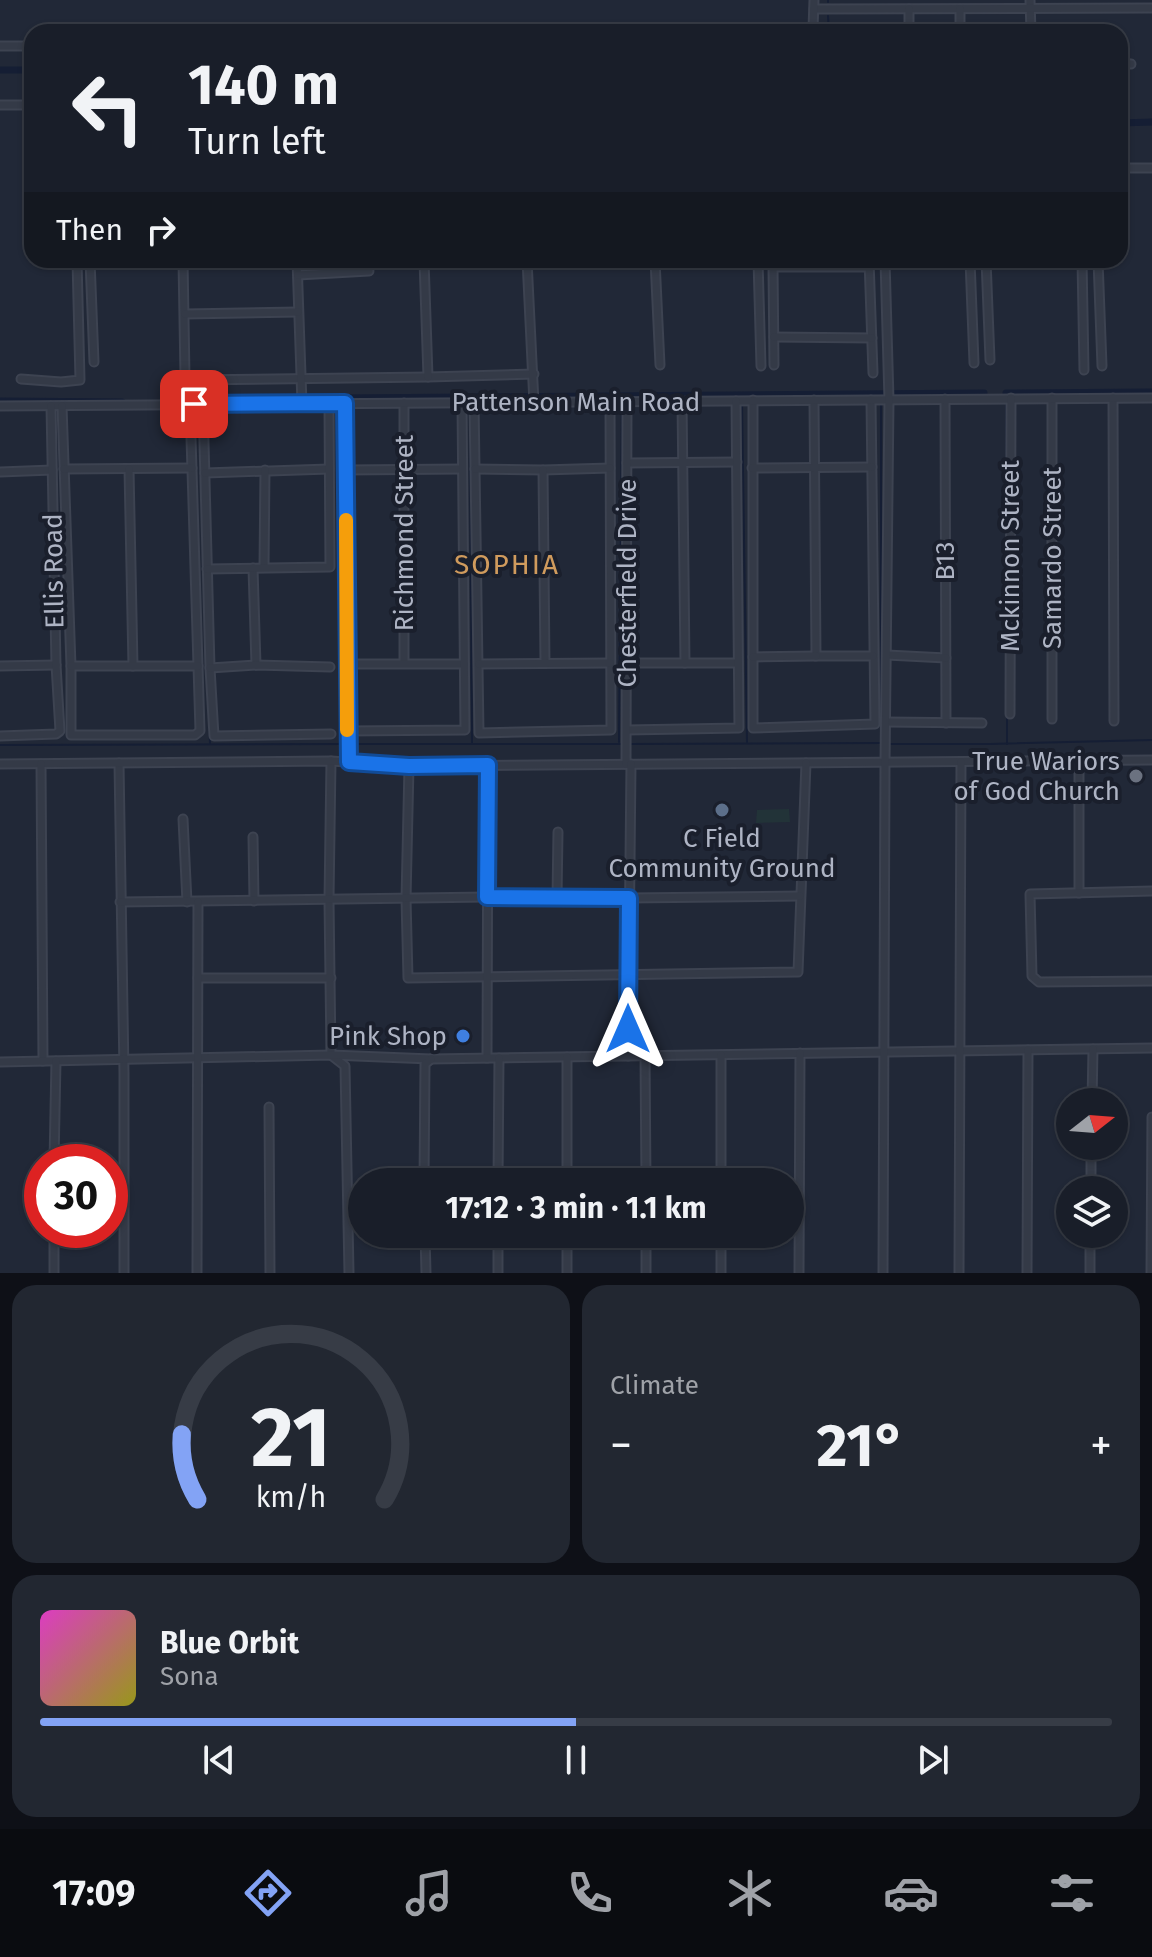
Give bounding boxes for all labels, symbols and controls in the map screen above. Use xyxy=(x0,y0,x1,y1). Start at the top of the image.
text: 140 m xyxy=(188,52,339,119)
icon: left xyxy=(56,56,160,160)
text: Turn left xyxy=(188,120,326,164)
icon: right xyxy=(139,208,183,252)
text: Then xyxy=(56,212,123,248)
pin xyxy=(160,370,228,438)
icon: arrive xyxy=(172,382,216,426)
street label: Pattenson Main Road xyxy=(452,387,700,418)
street label: Richmond Street xyxy=(389,434,420,631)
street label: Mckinnon Street xyxy=(995,460,1026,652)
street label: Samardo Street xyxy=(1037,466,1068,649)
street label: Chesterfield Drive xyxy=(612,478,643,688)
street label: Ellis Road xyxy=(37,513,71,629)
street label: B13 xyxy=(930,541,961,581)
district label: SOPHIA xyxy=(454,548,560,581)
place label: True Wariors of God Church xyxy=(954,746,1120,807)
marker: True Wariors of God Church xyxy=(1127,767,1145,785)
marker: C Field Community Ground xyxy=(713,801,731,819)
place label: C Field Community Ground xyxy=(608,823,836,884)
position arrow xyxy=(586,987,670,1071)
place label: Pink Shop xyxy=(329,1021,447,1052)
marker: Pink Shop xyxy=(454,1027,472,1045)
north arrow xyxy=(1056,1088,1128,1160)
map controls xyxy=(1056,1088,1128,1248)
speed limit sign: 30 xyxy=(24,1144,128,1248)
button: layers xyxy=(1056,1176,1128,1248)
text: 17:12 · 3 min · 1.1 km xyxy=(445,1190,707,1226)
text: Climate xyxy=(610,1370,699,1401)
text: 21 xyxy=(251,1388,331,1488)
text: 21° xyxy=(817,1410,905,1482)
text: − xyxy=(610,1419,632,1472)
text: + xyxy=(1090,1419,1112,1472)
text: km/h xyxy=(256,1480,326,1515)
text: Blue Orbit xyxy=(160,1625,299,1661)
text: Sona xyxy=(160,1661,219,1692)
icon: previous xyxy=(197,1738,241,1782)
icon: pause xyxy=(554,1738,598,1782)
icon: next xyxy=(911,1738,955,1782)
icon: directions xyxy=(240,1865,296,1921)
icon: music xyxy=(401,1865,457,1921)
icon: phone xyxy=(562,1865,618,1921)
icon: climate xyxy=(722,1865,778,1921)
icon: car xyxy=(883,1865,939,1921)
icon: filters xyxy=(1044,1865,1100,1921)
text: 17:09 xyxy=(52,1871,135,1915)

